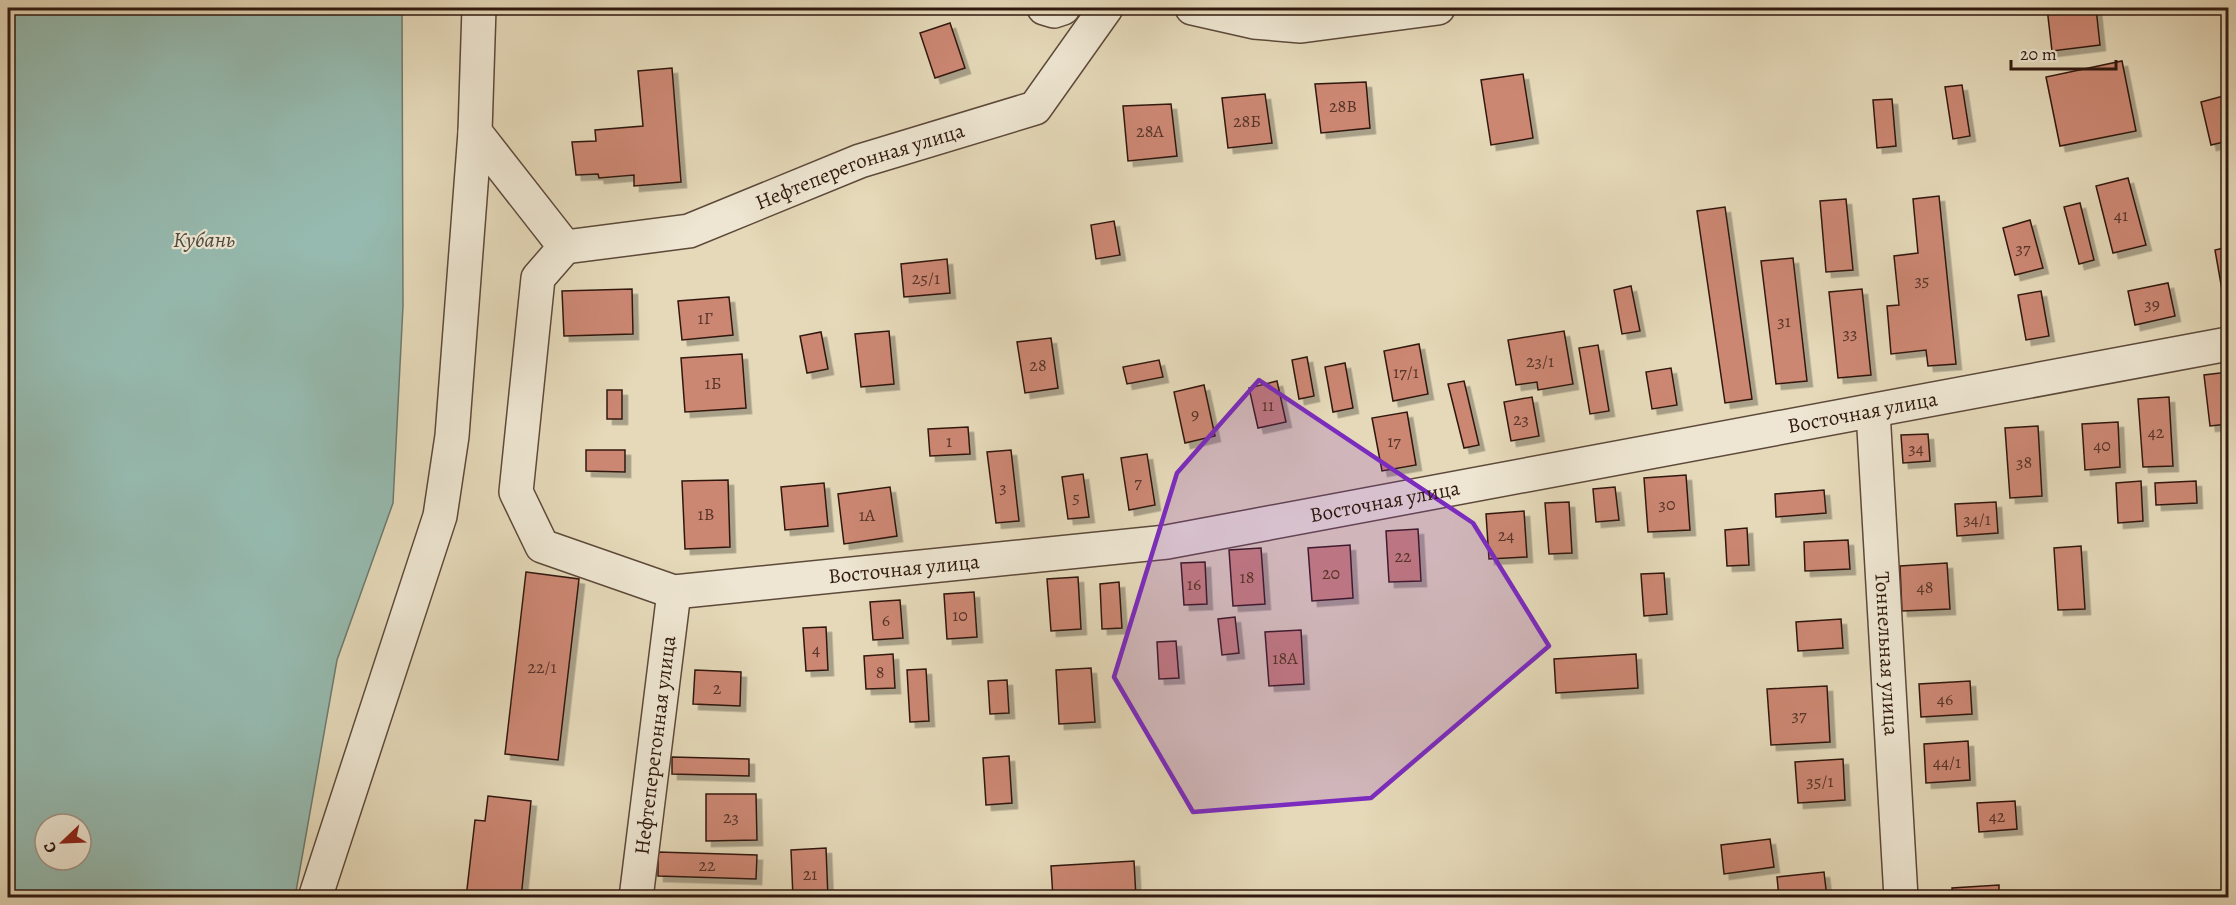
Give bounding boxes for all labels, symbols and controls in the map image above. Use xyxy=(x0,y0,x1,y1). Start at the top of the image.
scale bar xyxy=(2011,33,2116,71)
text: 20 m xyxy=(2020,42,2057,66)
house number: 28В xyxy=(1329,94,1357,118)
house number: 28Б xyxy=(1233,109,1261,133)
street label: Нефтеперегонная улица xyxy=(751,116,968,216)
house number: 28А xyxy=(1136,119,1164,143)
house number: 41 xyxy=(2114,203,2128,227)
water label: Кубань xyxy=(173,225,235,255)
house number: 37 xyxy=(2015,236,2031,260)
house number: 25/1 xyxy=(912,266,940,290)
house number: 35 xyxy=(1914,268,1930,292)
house number: 39 xyxy=(2144,292,2160,316)
house number: 1Г xyxy=(697,306,713,330)
house number: 31 xyxy=(1777,309,1791,333)
house number: 33 xyxy=(1843,321,1857,345)
house number: 23/1 xyxy=(1526,349,1554,373)
house number: 28 xyxy=(1029,353,1047,377)
house number: 17/1 xyxy=(1393,360,1419,384)
house number: 1Б xyxy=(705,371,721,395)
street label: Восточная улица xyxy=(1785,384,1940,440)
house number: 11 xyxy=(1262,393,1274,417)
house number: 9 xyxy=(1191,402,1199,426)
house number: 23 xyxy=(1513,407,1529,431)
house number: 42 xyxy=(2148,420,2165,444)
house number: 1 xyxy=(946,429,952,453)
house number: 17 xyxy=(1387,429,1401,453)
house number: 40 xyxy=(2093,433,2111,457)
house number: 34 xyxy=(1908,436,1924,460)
house number: 38 xyxy=(2016,450,2032,474)
house number: 7 xyxy=(1134,470,1142,494)
street label: Восточная улица xyxy=(1307,474,1462,529)
house number: 3 xyxy=(999,475,1007,499)
house number: 5 xyxy=(1072,485,1080,509)
house number: 30 xyxy=(1658,492,1676,516)
house number: 1В xyxy=(698,502,714,526)
house number: 1А xyxy=(859,503,876,527)
house number: 34/1 xyxy=(1963,507,1991,531)
house number: 24 xyxy=(1498,523,1514,547)
house number: 22 xyxy=(1394,544,1412,568)
street label: Восточная улица xyxy=(827,547,981,590)
house number: 20 xyxy=(1322,561,1340,585)
house number: 18 xyxy=(1240,565,1254,589)
street label: Тоннельная улица xyxy=(1868,571,1906,737)
house number: 16 xyxy=(1187,572,1201,596)
house number: 48 xyxy=(1917,575,1933,599)
house number: 10 xyxy=(952,603,968,627)
house number: 6 xyxy=(882,608,890,632)
street label: Нефтеперегонная улица xyxy=(628,634,682,856)
house number: 4 xyxy=(812,637,820,661)
house number: 18А xyxy=(1272,646,1298,670)
house number: 22/1 xyxy=(527,655,557,679)
house number: 8 xyxy=(876,660,884,684)
house number: 2 xyxy=(713,676,722,700)
house number: 46 xyxy=(1937,687,1953,711)
house number: 37 xyxy=(1791,703,1807,727)
house number: 44/1 xyxy=(1933,750,1961,774)
house number: 35/1 xyxy=(1806,769,1834,793)
house number: 42 xyxy=(1989,804,2006,828)
house number: 23 xyxy=(723,805,739,829)
north arrow xyxy=(33,812,93,872)
text: С xyxy=(38,839,62,856)
house number: 22 xyxy=(698,853,716,877)
house number: 21 xyxy=(803,862,817,886)

